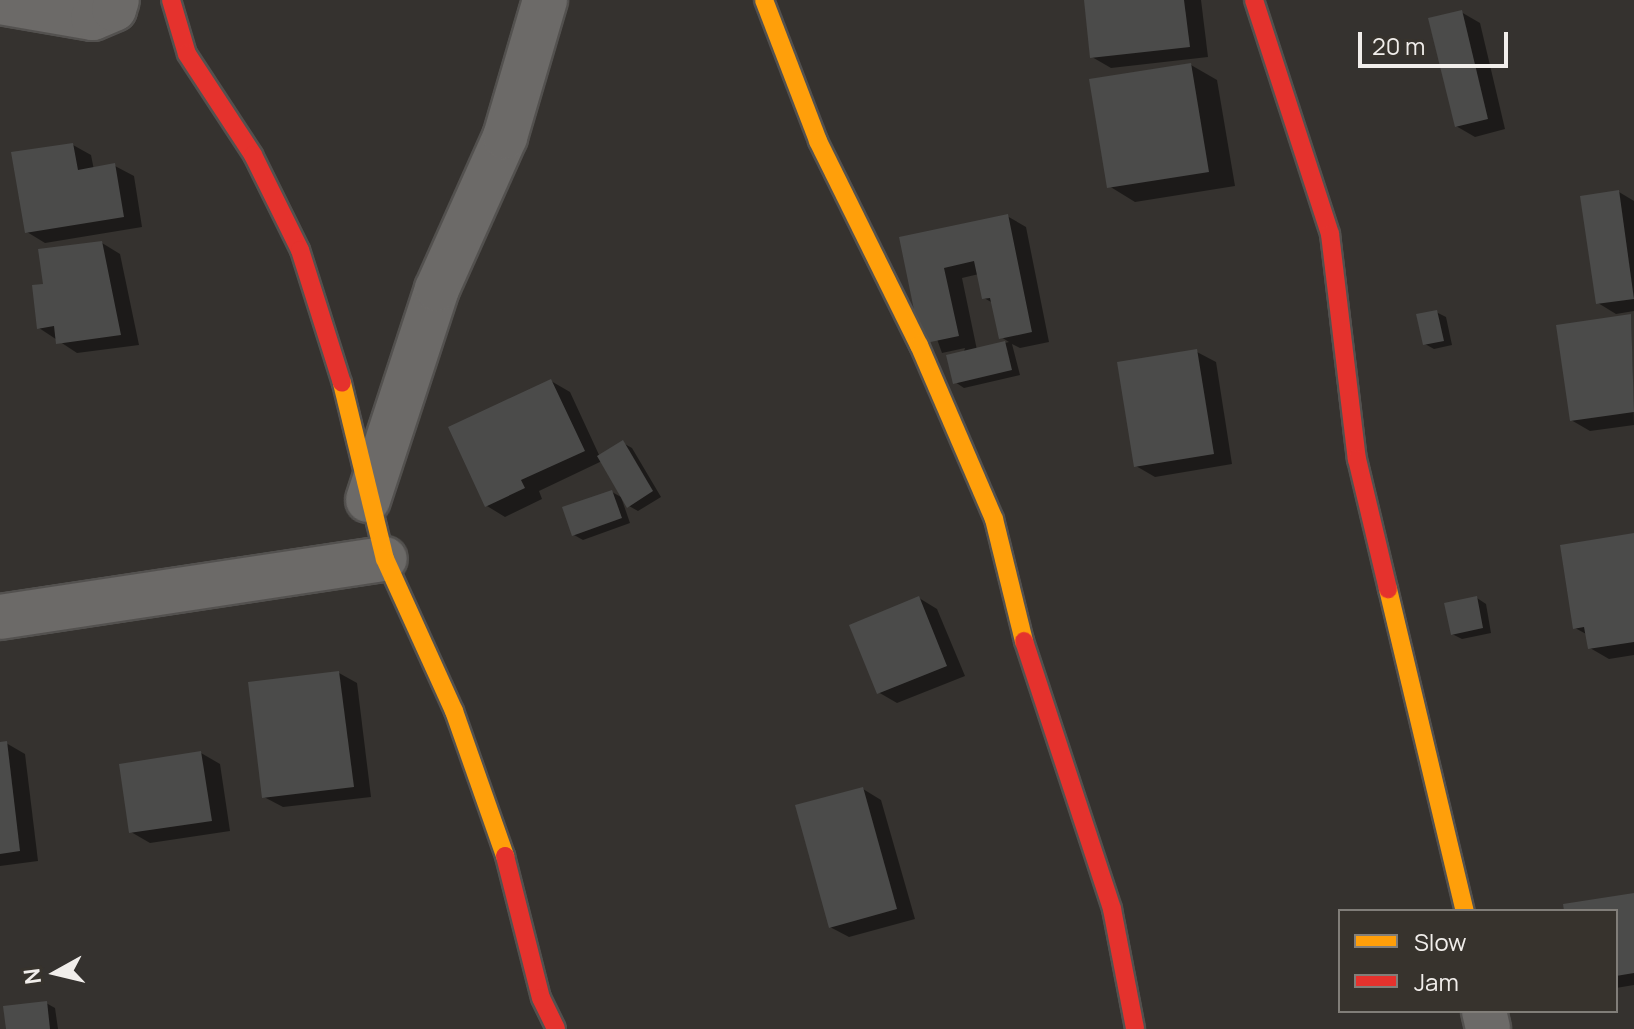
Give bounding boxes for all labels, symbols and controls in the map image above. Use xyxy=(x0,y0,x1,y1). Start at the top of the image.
scale bar xyxy=(1362,16,1512,66)
text: 20 m xyxy=(1372,29,1425,62)
legend xyxy=(1338,909,1618,1013)
text: Slow xyxy=(1414,925,1467,958)
north arrow xyxy=(16,933,96,1013)
text: Jam xyxy=(1414,965,1459,998)
text: N xyxy=(16,966,48,986)

